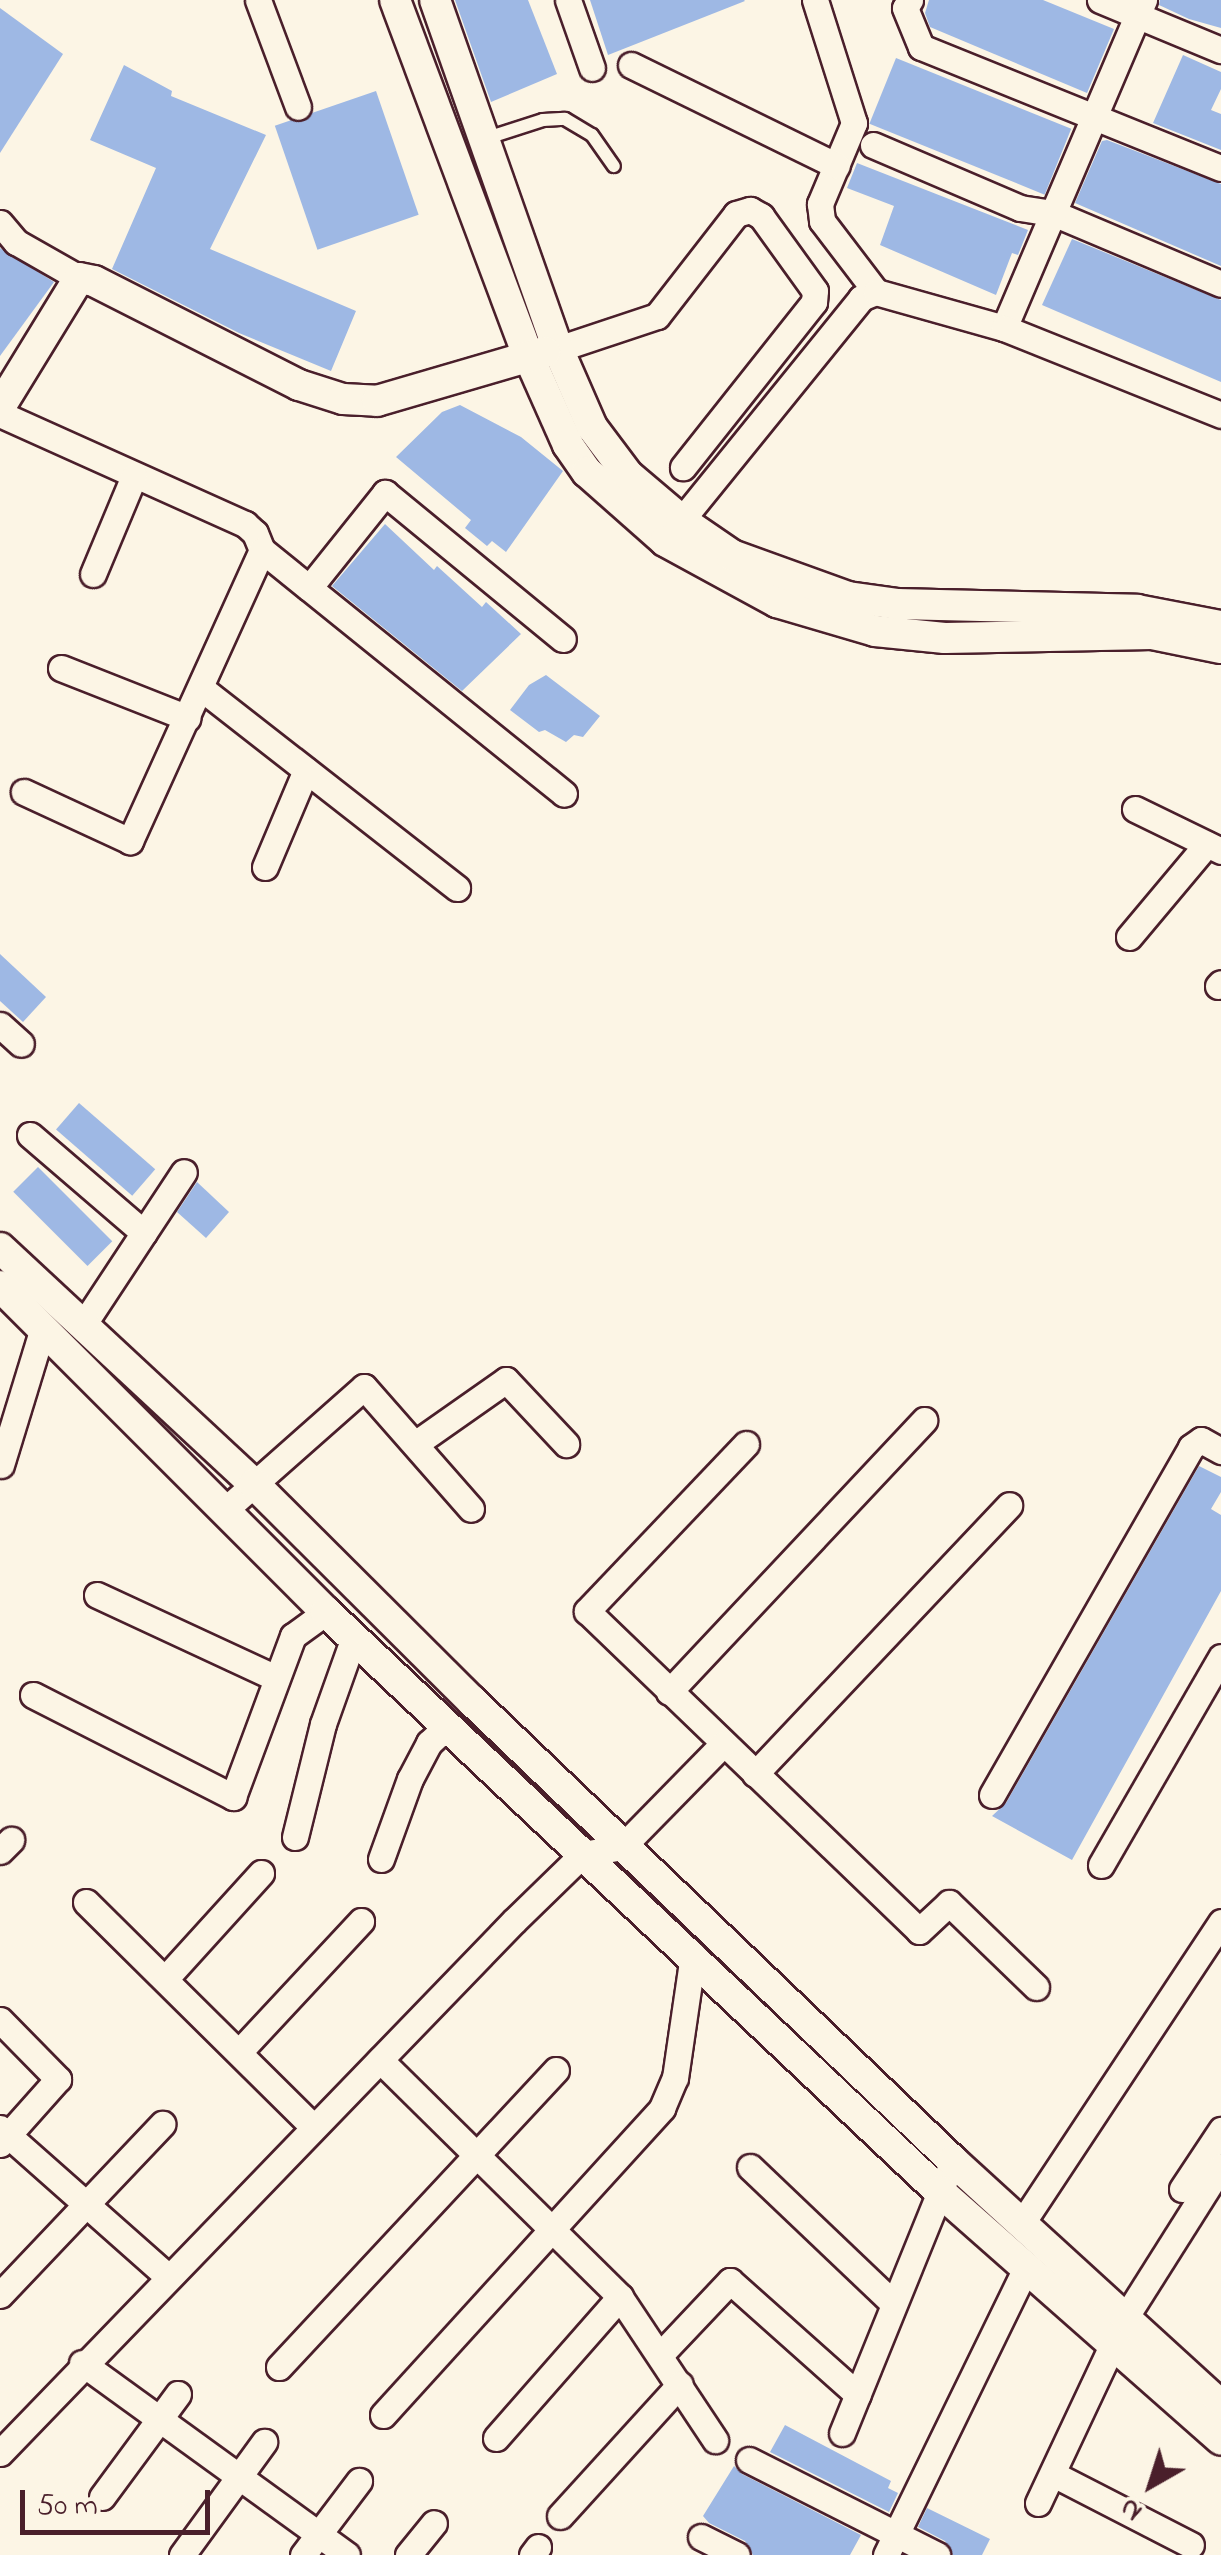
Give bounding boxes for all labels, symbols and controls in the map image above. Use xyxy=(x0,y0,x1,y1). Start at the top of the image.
north arrow xyxy=(1101,2435,1201,2535)
scale bar xyxy=(25,2470,215,2532)
text: 50 m xyxy=(37,2485,98,2529)
text: N xyxy=(1112,2487,1152,2531)

